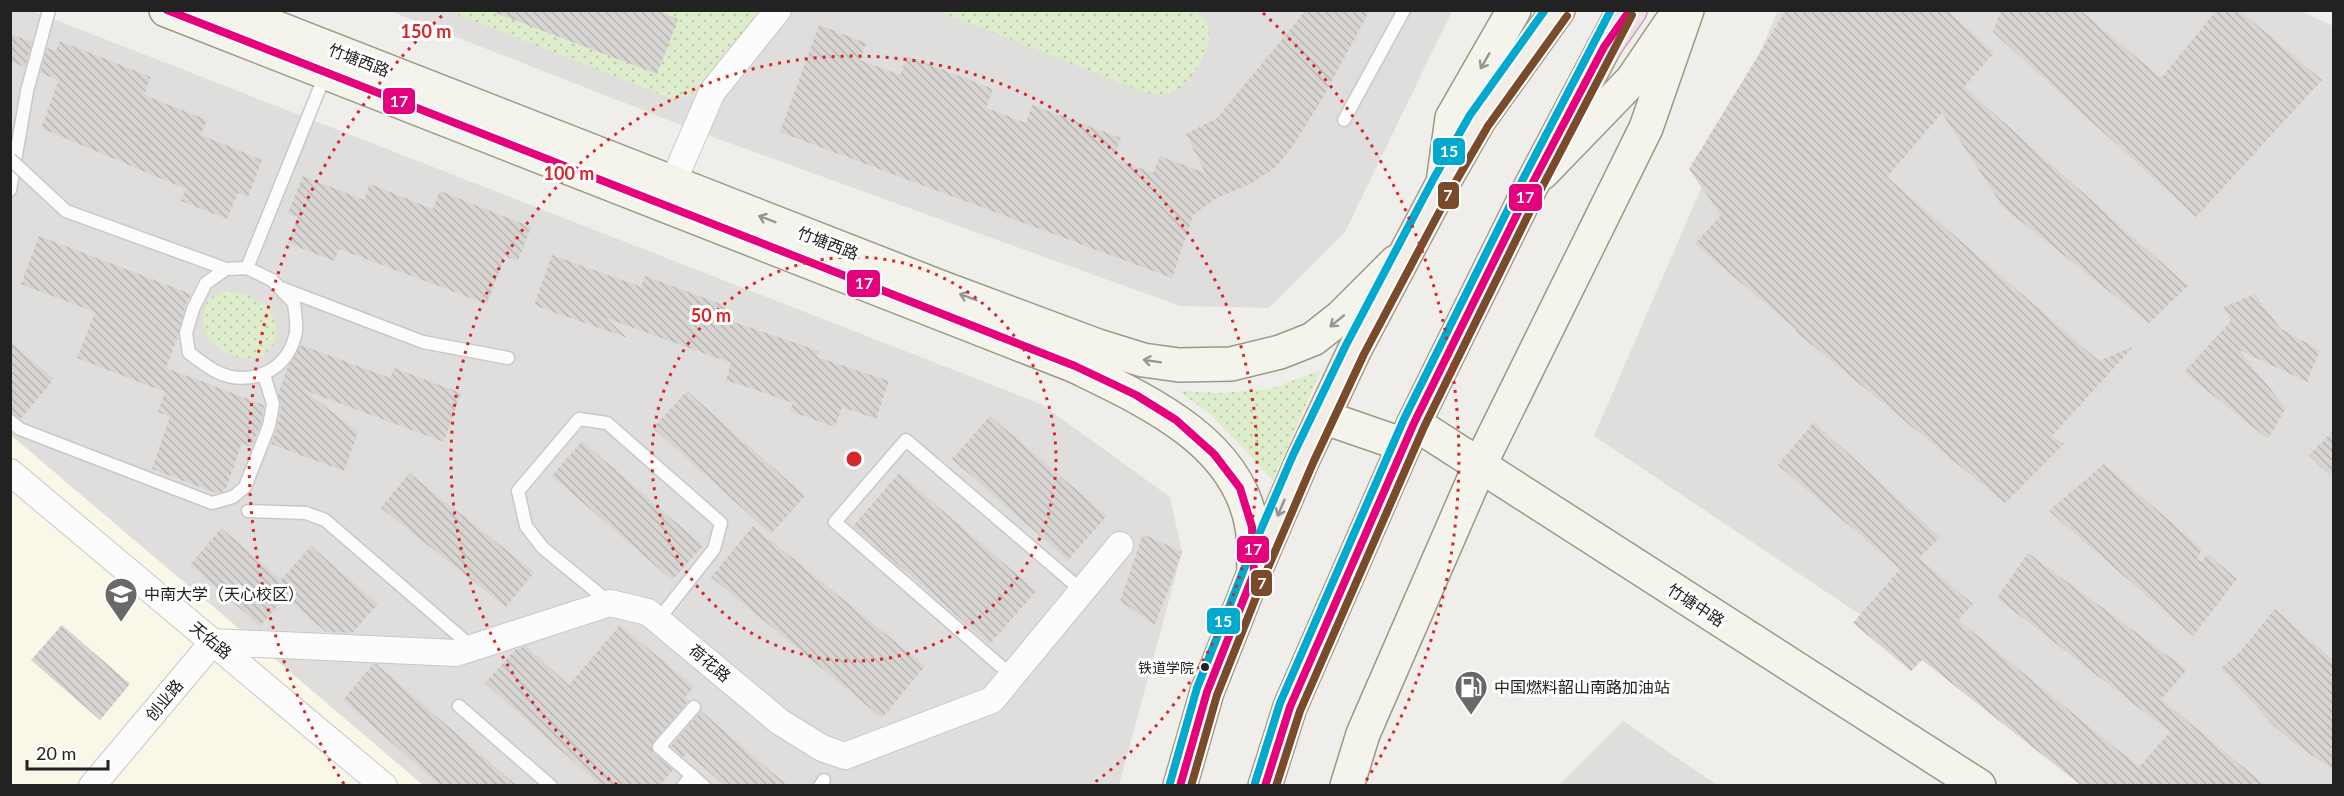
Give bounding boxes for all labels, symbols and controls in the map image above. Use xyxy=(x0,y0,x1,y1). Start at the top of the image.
text: 150 m xyxy=(401,20,451,42)
street label: 竹塘西路 xyxy=(326,39,392,80)
one-way arrow xyxy=(1479,52,1491,69)
line badge: 17 xyxy=(382,87,416,115)
text: 17 xyxy=(390,91,408,110)
line badge: 15 xyxy=(1432,137,1466,166)
text: 15 xyxy=(1440,141,1458,160)
text: 100 m xyxy=(544,162,594,184)
line badge: 7 xyxy=(1437,181,1460,210)
line badge: 17 xyxy=(1508,183,1543,212)
text: 7 xyxy=(1443,185,1453,204)
text: 17 xyxy=(1516,187,1534,206)
one-way arrow xyxy=(758,213,777,224)
street label: 竹塘西路 xyxy=(795,222,861,263)
line badge: 17 xyxy=(846,269,881,298)
text: 17 xyxy=(855,273,873,292)
one-way arrow xyxy=(959,291,978,302)
text: 50 m xyxy=(691,304,731,326)
one-way arrow xyxy=(1329,314,1345,327)
one-way arrow xyxy=(1143,356,1163,367)
centre of rings xyxy=(844,449,864,469)
one-way arrow xyxy=(1275,499,1287,517)
line badge: 17 xyxy=(1236,535,1270,564)
text: 17 xyxy=(1244,539,1262,558)
line badge: 7 xyxy=(1250,569,1273,597)
text: 7 xyxy=(1257,573,1267,592)
school or university icon: 中南大学（天心校区） xyxy=(103,576,139,623)
street label: 竹塘中路 xyxy=(1664,579,1728,630)
place label: 中南大学（天心校区） xyxy=(144,584,304,603)
line badge: 15 xyxy=(1206,607,1241,635)
text: 15 xyxy=(1214,611,1232,630)
street label: 天佑路 xyxy=(187,617,236,662)
street label: 荷花路 xyxy=(686,640,735,685)
place label: 铁道学院 xyxy=(1138,659,1194,676)
marker: 铁道学院 xyxy=(1199,661,1211,673)
fuel station icon: 中国燃料韶山南路加油站 xyxy=(1453,669,1489,716)
street label: 创业路 xyxy=(141,675,186,724)
place label: 中国燃料韶山南路加油站 xyxy=(1494,677,1670,696)
scale bar xyxy=(27,733,108,771)
text: 20 m xyxy=(36,742,76,764)

